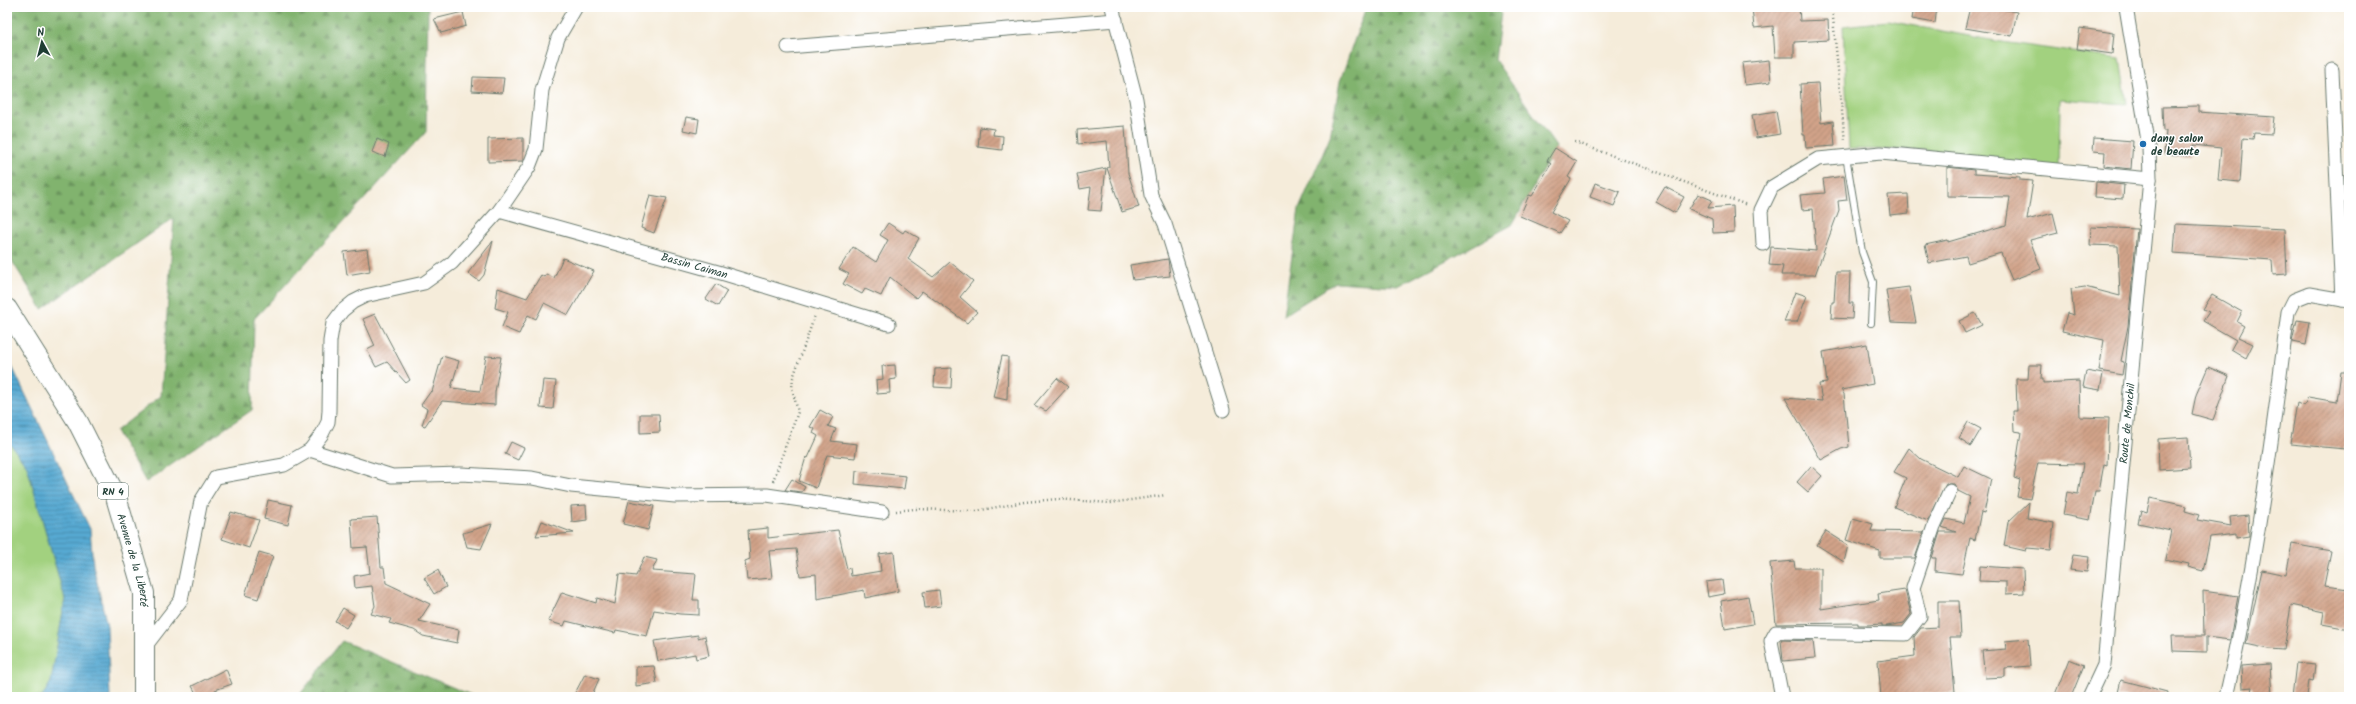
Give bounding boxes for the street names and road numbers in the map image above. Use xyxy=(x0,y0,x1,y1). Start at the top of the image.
street label: Bassin Caiman xyxy=(659,249,730,285)
street label: Route de Monchil xyxy=(2115,382,2141,465)
road number: RN 4 xyxy=(98,483,128,499)
street label: Avenue de la Liberté xyxy=(111,511,152,608)

